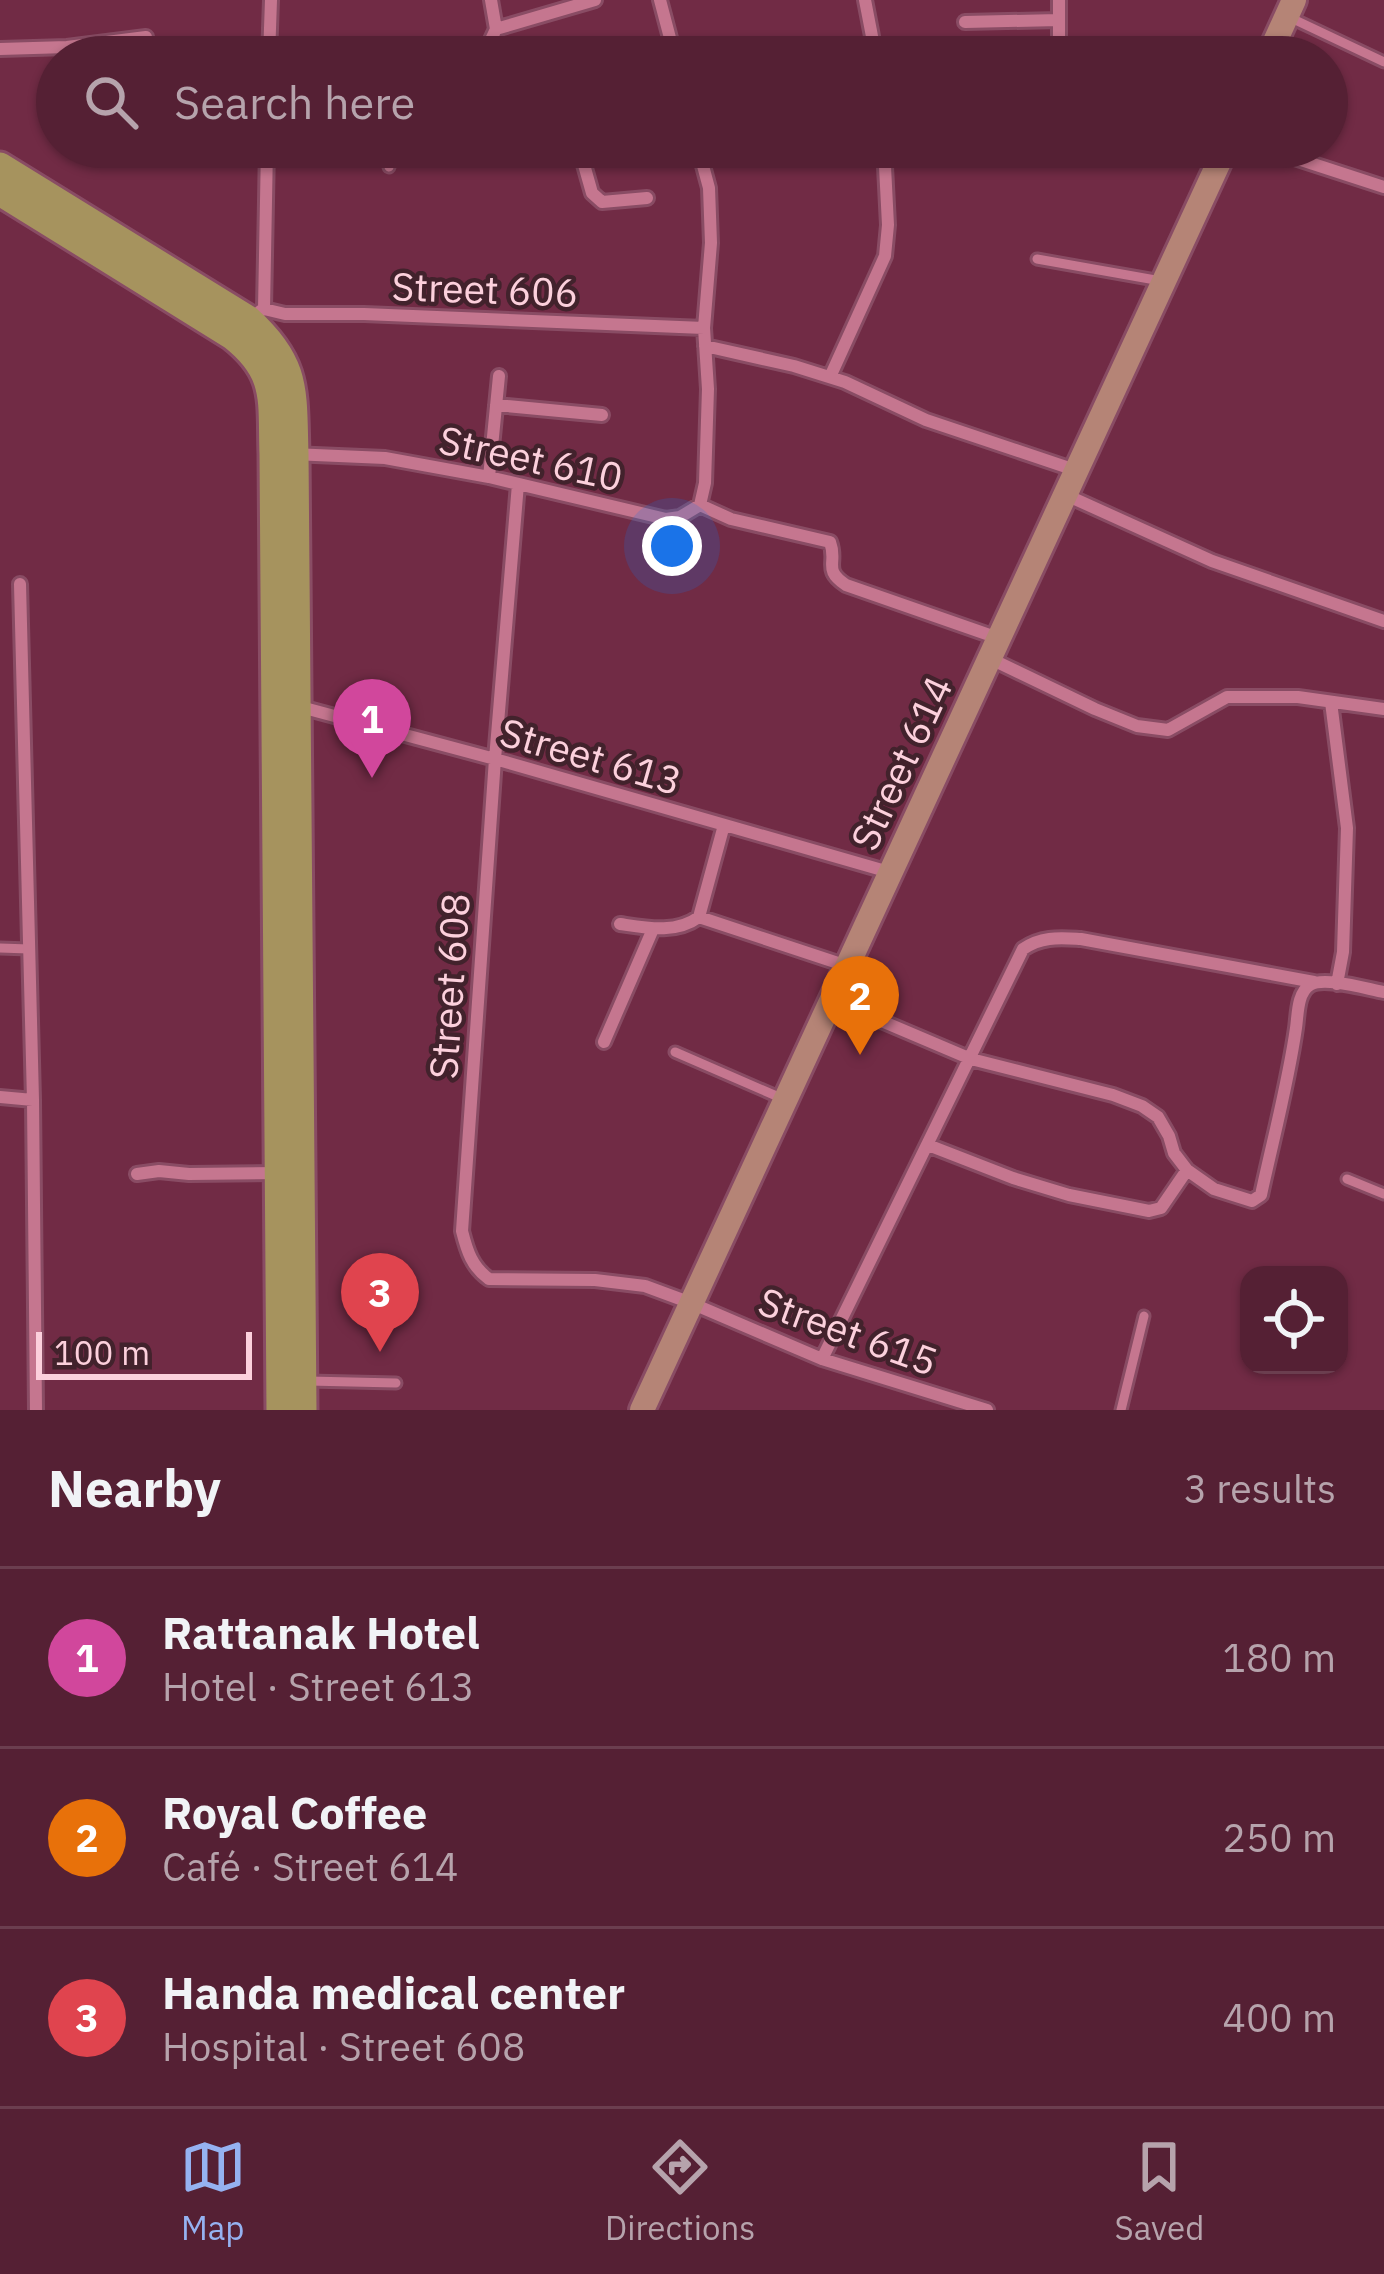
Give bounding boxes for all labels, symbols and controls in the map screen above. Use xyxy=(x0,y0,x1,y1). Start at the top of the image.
search box xyxy=(36,36,1348,168)
icon: search xyxy=(78,69,144,135)
text: Search here xyxy=(174,73,415,131)
street label: Street 606 xyxy=(391,260,579,318)
street label: Street 610 xyxy=(435,414,627,502)
your location xyxy=(642,516,702,576)
street label: Street 614 xyxy=(839,668,963,858)
pin: 1 xyxy=(333,679,411,778)
street label: Street 613 xyxy=(494,706,688,806)
street label: Street 608 xyxy=(417,891,481,1081)
pin: 2 xyxy=(821,956,899,1055)
pin: 3 xyxy=(341,1253,419,1352)
map controls xyxy=(1240,1266,1348,1374)
button: locate xyxy=(1240,1266,1348,1374)
street label: Street 615 xyxy=(752,1275,944,1387)
scale bar xyxy=(36,1326,252,1379)
text: 100 m xyxy=(54,1331,150,1374)
text: Nearby xyxy=(48,1455,221,1521)
text: 3 results xyxy=(1184,1463,1336,1514)
text: Rattanak Hotel xyxy=(162,1603,480,1661)
text: 1 xyxy=(75,1632,99,1683)
text: 180 m xyxy=(1223,1632,1336,1683)
text: Hotel · Street 613 xyxy=(162,1661,474,1712)
text: Royal Coffee xyxy=(162,1783,427,1841)
text: 2 xyxy=(75,1812,99,1863)
text: 250 m xyxy=(1223,1812,1336,1863)
text: Café · Street 614 xyxy=(162,1841,458,1892)
text: Handa medical center xyxy=(162,1963,625,2021)
text: 3 xyxy=(75,1992,99,2043)
text: 400 m xyxy=(1223,1992,1336,2043)
text: Hospital · Street 608 xyxy=(162,2021,525,2072)
tab: Map xyxy=(180,2134,246,2249)
tab: Directions xyxy=(605,2134,755,2249)
tab: Saved xyxy=(1115,2134,1204,2249)

